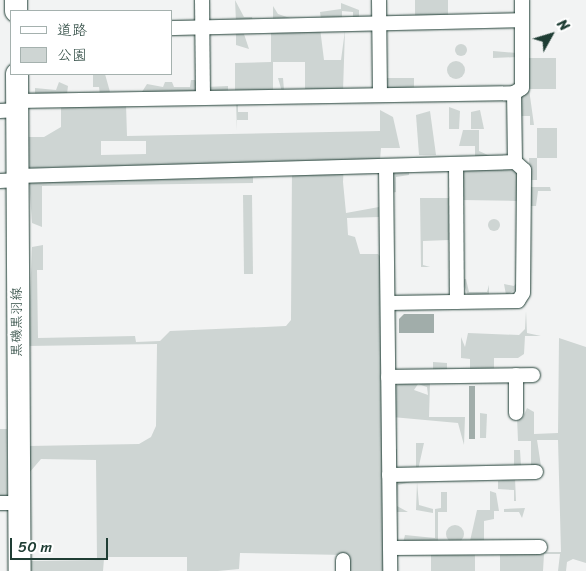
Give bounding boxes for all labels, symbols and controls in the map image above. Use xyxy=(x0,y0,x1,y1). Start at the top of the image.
legend xyxy=(10,10,172,75)
north arrow xyxy=(526,10,576,60)
text: N xyxy=(550,14,576,37)
text: 道路 xyxy=(57,17,87,43)
text: 公園 xyxy=(57,42,87,68)
street label: 黒磯黒羽線 xyxy=(9,287,25,357)
scale bar xyxy=(12,528,110,560)
text: 50 m xyxy=(18,534,52,560)

